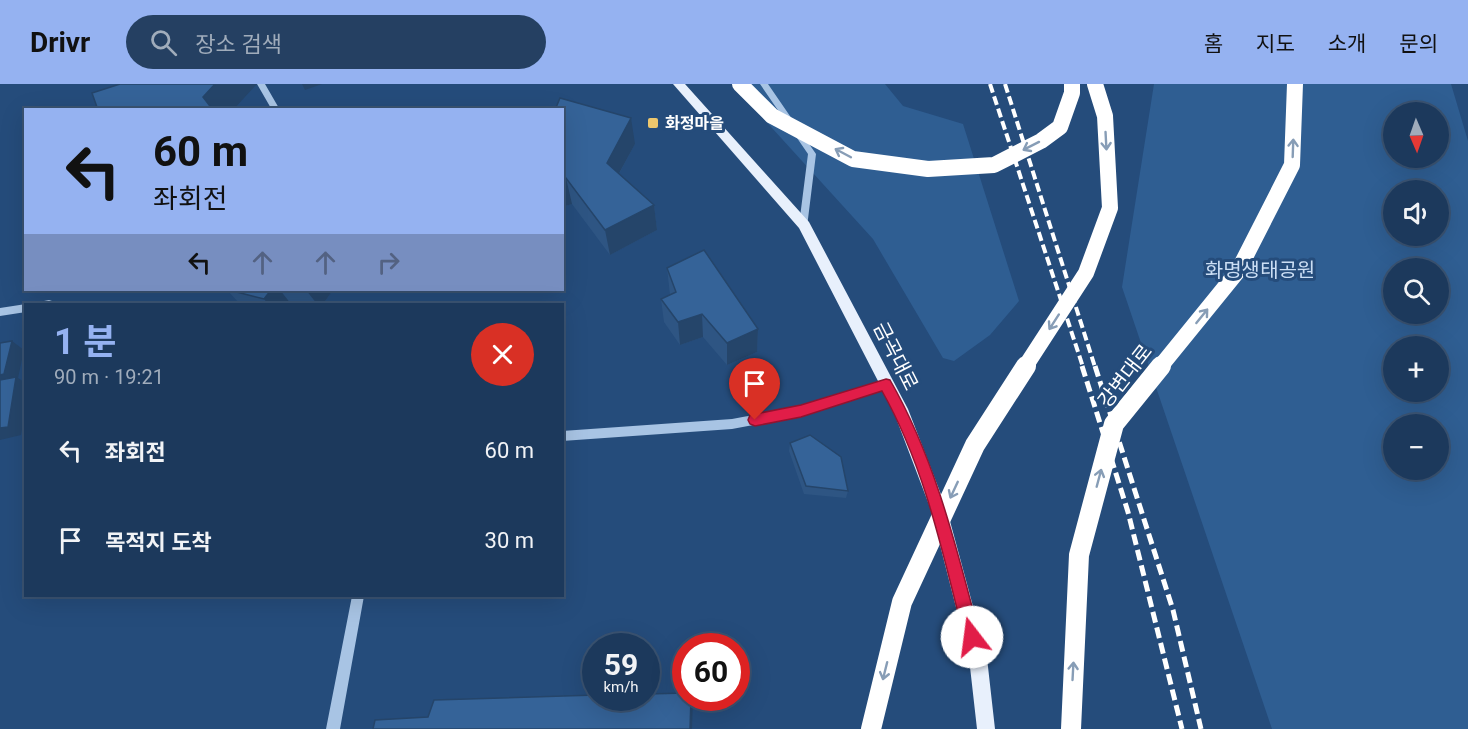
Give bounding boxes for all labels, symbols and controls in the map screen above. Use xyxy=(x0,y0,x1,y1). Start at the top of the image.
search box xyxy=(126,15,546,69)
text: Drivr xyxy=(30,26,90,59)
icon: search xyxy=(147,26,180,59)
text: 장소 검색 xyxy=(195,32,282,57)
text: 홈 xyxy=(1204,32,1223,56)
text: 지도 xyxy=(1256,32,1295,56)
text: 소개 xyxy=(1328,32,1366,56)
text: 문의 xyxy=(1399,32,1438,56)
north arrow xyxy=(1383,102,1449,168)
map controls xyxy=(1383,102,1449,480)
place label: 화정마을 xyxy=(665,114,724,133)
marker: 화정마을 xyxy=(646,116,660,130)
text: 60 m xyxy=(153,127,248,176)
one-way arrow xyxy=(1101,131,1112,151)
icon: left xyxy=(54,132,132,210)
one-way arrow xyxy=(1288,138,1299,158)
one-way arrow xyxy=(1023,140,1041,152)
one-way arrow xyxy=(834,147,852,159)
button: sound xyxy=(1383,180,1449,246)
text: 좌회전 xyxy=(153,183,228,215)
icon: left xyxy=(183,246,216,279)
icon: ahead xyxy=(246,246,279,279)
icon: ahead xyxy=(309,246,342,279)
icon: right xyxy=(372,246,405,279)
park label: 화명생태공원 xyxy=(1205,258,1315,282)
button: search xyxy=(1383,258,1449,324)
one-way arrow xyxy=(1195,309,1208,325)
one-way arrow xyxy=(1048,314,1060,330)
street label: 금곡대로 xyxy=(869,318,923,394)
text: 1 분 xyxy=(54,321,117,363)
button: close xyxy=(471,323,534,386)
button: + xyxy=(1383,336,1449,402)
street label: 강변대로 xyxy=(1093,340,1157,412)
pin xyxy=(729,358,780,420)
text: 90 m · 19:21 xyxy=(54,365,164,389)
icon: arrive xyxy=(738,367,771,400)
button: − xyxy=(1383,414,1449,480)
icon: left xyxy=(54,434,87,467)
text: 60 m xyxy=(485,438,534,463)
text: 좌회전 xyxy=(105,440,166,465)
one-way arrow xyxy=(1094,469,1106,488)
one-way arrow xyxy=(948,480,960,498)
icon: arrive xyxy=(54,524,87,557)
text: 30 m xyxy=(485,528,534,553)
text: 목적지 도착 xyxy=(105,530,212,555)
position arrow xyxy=(940,605,1004,669)
speed limit sign: 60 xyxy=(672,633,750,711)
text: 59 xyxy=(604,647,638,682)
one-way arrow xyxy=(879,661,891,680)
one-way arrow xyxy=(1068,661,1079,681)
text: km/h xyxy=(603,678,639,696)

